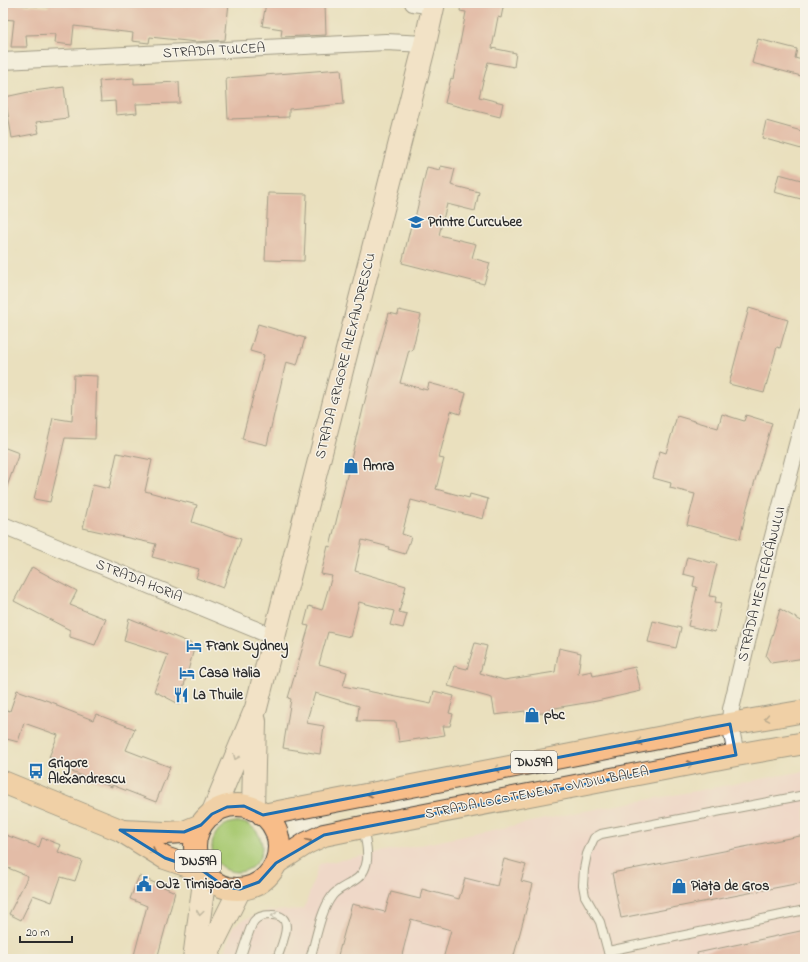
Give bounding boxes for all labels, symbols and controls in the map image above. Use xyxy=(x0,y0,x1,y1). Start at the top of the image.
street label: STRADA TULCEA xyxy=(162,38,266,64)
place label: Printre Curcubee xyxy=(428,212,523,233)
school or university icon: Printre Curcubee xyxy=(407,213,425,231)
street label: STRADA GRIGORE ALEXANDRESCU xyxy=(310,251,382,461)
place label: Amra xyxy=(363,456,395,477)
shop icon: Amra xyxy=(342,457,360,475)
street label: STRADA MESTEACĂNULUI xyxy=(733,504,791,664)
street label: STRADA HORIA xyxy=(92,554,186,608)
place label: Frank Sydney xyxy=(205,636,289,659)
hotel icon: Frank Sydney xyxy=(185,637,203,655)
place label: Casa Italia xyxy=(199,663,261,684)
hotel icon: Casa Italia xyxy=(178,664,196,682)
place label: La Thuile xyxy=(193,685,244,706)
restaurant icon: La Thuile xyxy=(172,686,190,704)
place label: pbc xyxy=(544,705,566,726)
shop icon: pbc xyxy=(523,706,541,724)
one-way arrow xyxy=(763,713,770,722)
one-way arrow xyxy=(636,737,642,746)
road number: DN59A xyxy=(511,751,557,773)
place label: Grigore Alexandrescu xyxy=(48,753,126,790)
one-way arrow xyxy=(232,753,240,760)
one-way arrow xyxy=(687,760,693,769)
street label: STRADA LOCOTENENT OVIDIU BALEA xyxy=(423,761,651,825)
bus stop icon: Grigore Alexandrescu xyxy=(27,762,45,780)
one-way arrow xyxy=(494,765,501,773)
one-way arrow xyxy=(367,789,373,798)
one-way arrow xyxy=(304,840,312,847)
one-way arrow xyxy=(149,846,156,854)
road number: DN59A xyxy=(175,850,221,872)
place label: OJZ Timișoara xyxy=(156,874,242,895)
public building icon: OJZ Timișoara xyxy=(135,875,153,893)
place label: Piața de Gros xyxy=(691,876,769,897)
shop icon: Piața de Gros xyxy=(670,877,688,895)
one-way arrow xyxy=(196,910,205,916)
one-way arrow xyxy=(271,912,278,921)
scale bar xyxy=(20,918,72,944)
text: 20 m xyxy=(26,924,49,942)

